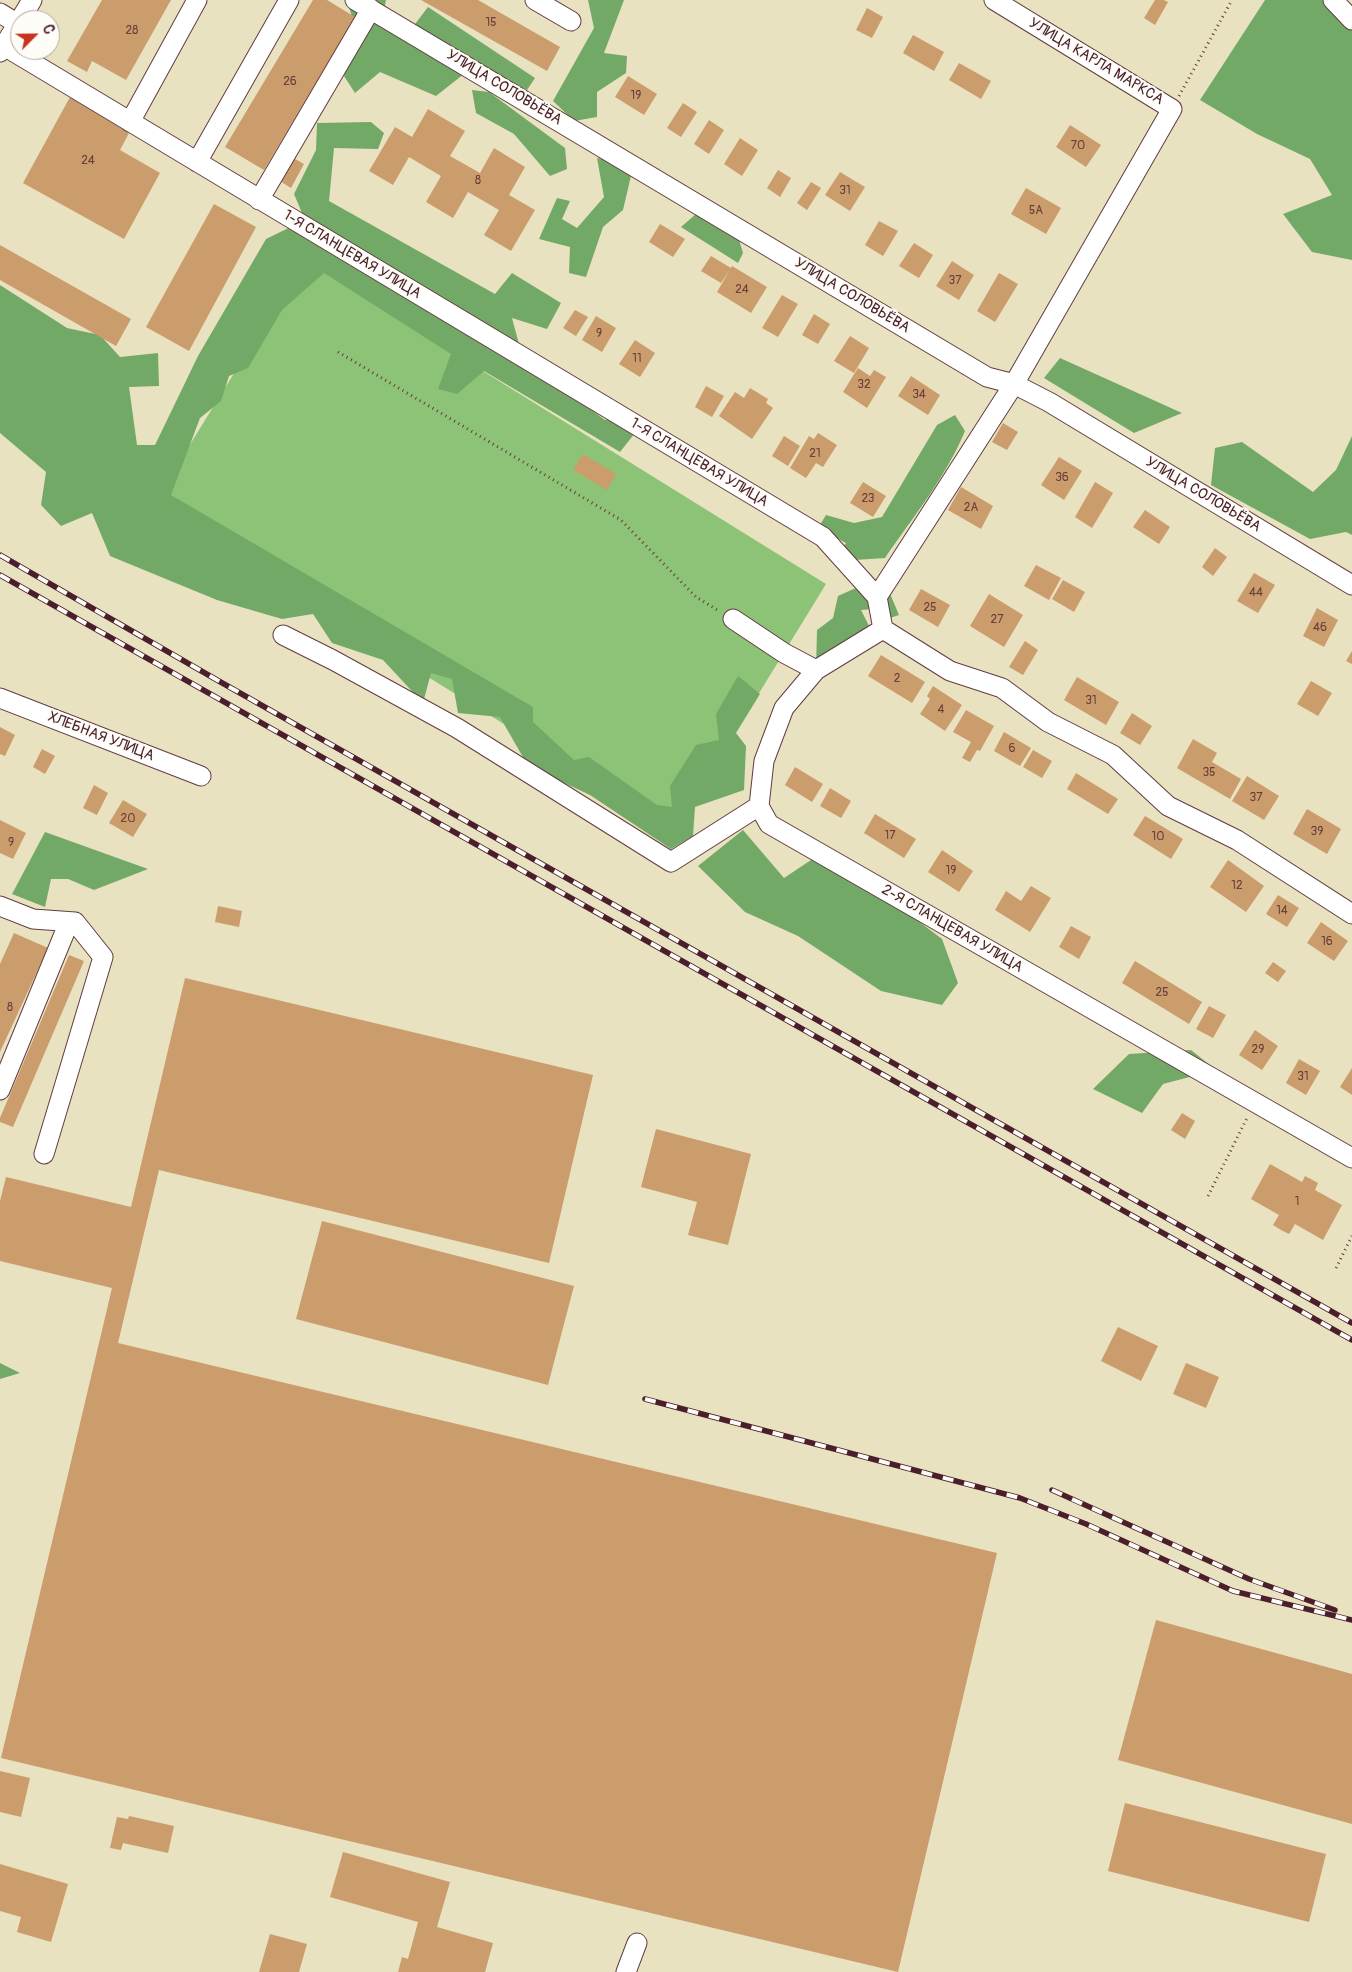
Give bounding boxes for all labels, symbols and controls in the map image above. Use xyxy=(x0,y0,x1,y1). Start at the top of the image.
north arrow xyxy=(10,10,60,60)
street label: УЛИЦА КАРЛА МАРКСА xyxy=(1025,15,1167,109)
house number: 15 xyxy=(485,16,497,30)
text: С xyxy=(39,22,58,37)
house number: 28 xyxy=(126,24,138,38)
street label: УЛИЦА СОЛОВЬЁВА xyxy=(443,46,565,130)
house number: 26 xyxy=(283,75,297,89)
house number: 19 xyxy=(631,89,641,103)
house number: 70 xyxy=(1071,139,1085,153)
house number: 24 xyxy=(81,154,95,168)
house number: 8 xyxy=(475,174,481,188)
house number: 31 xyxy=(839,184,851,198)
house number: 5А xyxy=(1029,204,1043,218)
street label: 1-Я СЛАНЦЕВАЯ УЛИЦА xyxy=(280,207,424,303)
street label: УЛИЦА СОЛОВЬЁВА xyxy=(791,254,913,338)
house number: 37 xyxy=(948,274,962,288)
house number: 24 xyxy=(735,283,749,297)
house number: 9 xyxy=(596,327,602,341)
house number: 11 xyxy=(632,352,642,366)
house number: 32 xyxy=(857,378,871,392)
house number: 34 xyxy=(912,388,926,402)
street label: 1-Я СЛАНЦЕВАЯ УЛИЦА xyxy=(627,415,771,511)
house number: 21 xyxy=(809,447,821,461)
street label: УЛИЦА СОЛОВЬЁВА xyxy=(1142,453,1264,537)
house number: 36 xyxy=(1055,471,1069,485)
house number: 23 xyxy=(861,492,875,506)
house number: 2А xyxy=(964,501,978,515)
house number: 44 xyxy=(1249,586,1263,600)
house number: 25 xyxy=(923,601,937,615)
house number: 27 xyxy=(990,613,1004,627)
house number: 46 xyxy=(1313,621,1327,635)
house number: 2 xyxy=(894,672,900,686)
house number: 31 xyxy=(1085,694,1097,708)
house number: 4 xyxy=(938,703,944,717)
street label: ХЛЕБНАЯ УЛИЦА xyxy=(45,708,157,766)
house number: 6 xyxy=(1009,742,1015,756)
house number: 35 xyxy=(1202,766,1216,780)
house number: 37 xyxy=(1249,791,1263,805)
house number: 20 xyxy=(121,812,135,826)
house number: 39 xyxy=(1311,825,1323,839)
house number: 17 xyxy=(884,829,896,843)
house number: 10 xyxy=(1152,830,1164,844)
house number: 9 xyxy=(8,836,14,850)
house number: 19 xyxy=(946,864,956,878)
house number: 12 xyxy=(1231,879,1243,893)
street label: 2-Я СЛАНЦЕВАЯ УЛИЦА xyxy=(878,881,1026,977)
house number: 14 xyxy=(1276,904,1288,918)
house number: 16 xyxy=(1321,935,1333,949)
house number: 25 xyxy=(1155,986,1169,1000)
house number: 8 xyxy=(7,1001,13,1015)
house number: 29 xyxy=(1252,1043,1264,1057)
house number: 31 xyxy=(1297,1070,1309,1084)
house number: 1 xyxy=(1295,1195,1299,1209)

